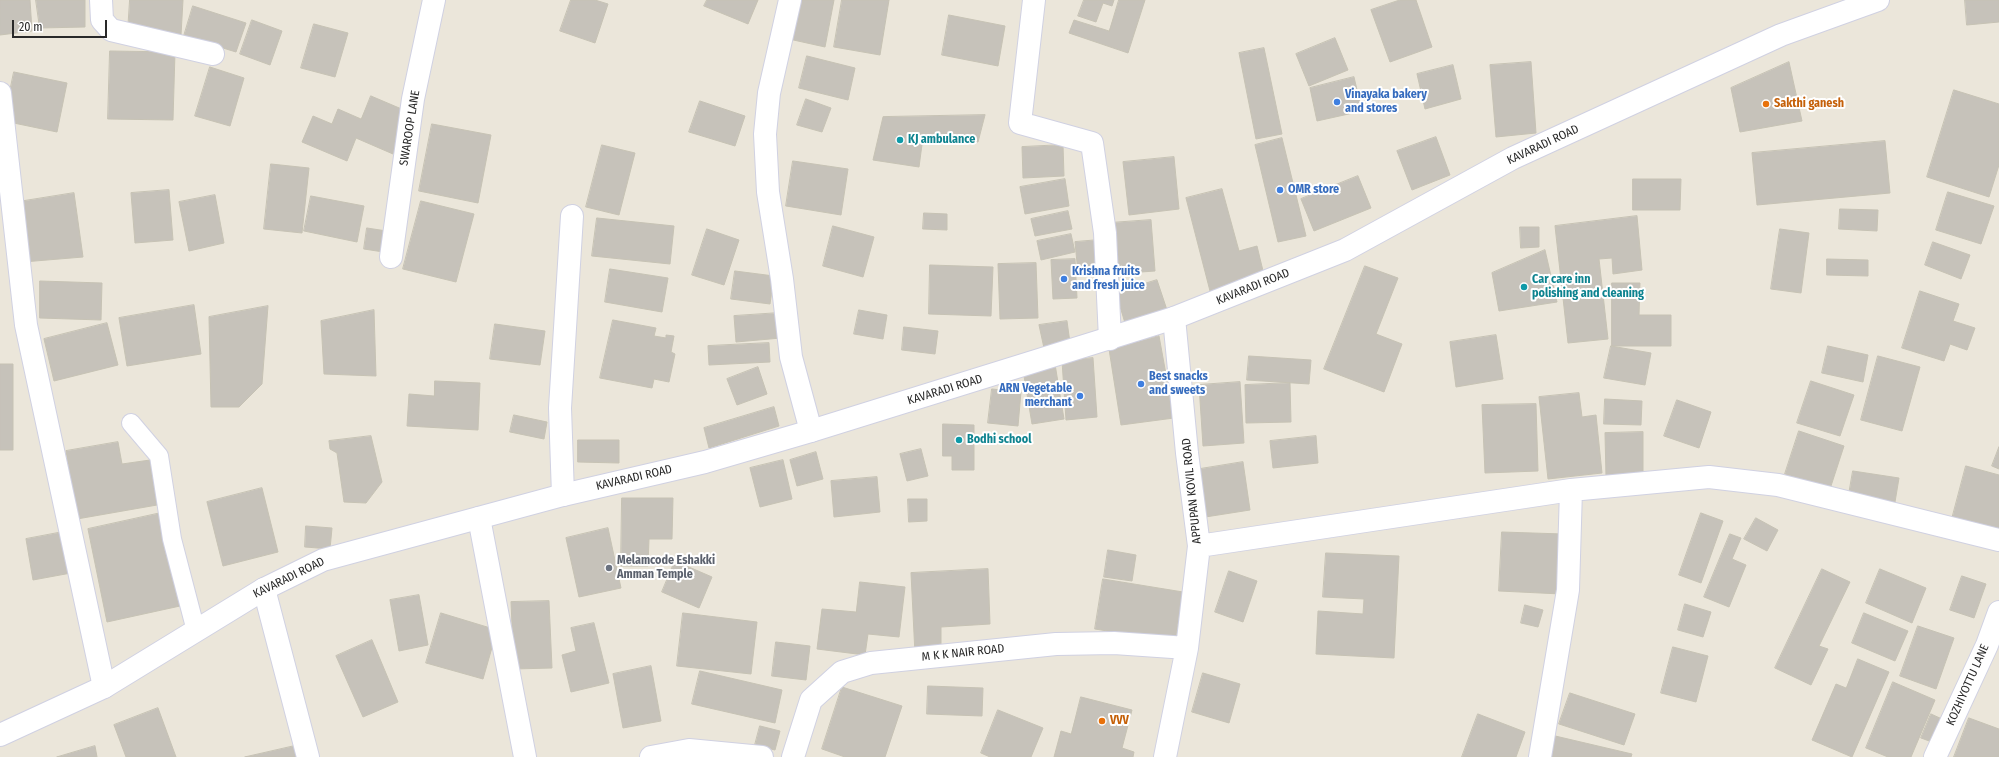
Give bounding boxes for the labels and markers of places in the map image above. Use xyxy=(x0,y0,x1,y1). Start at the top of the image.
place label: Vinayaka bakery and stores xyxy=(1345,88,1427,116)
marker: Vinayaka bakery and stores xyxy=(1332,97,1342,107)
place label: Sakthi ganesh xyxy=(1774,97,1844,111)
marker: Sakthi ganesh xyxy=(1761,99,1771,109)
place label: KJ ambulance xyxy=(908,133,975,147)
marker: KJ ambulance xyxy=(895,135,905,145)
place label: OMR store xyxy=(1288,183,1339,197)
marker: OMR store xyxy=(1275,185,1285,195)
place label: Krishna fruits and fresh juice xyxy=(1072,265,1145,293)
place label: Car care inn polishing and cleaning xyxy=(1532,273,1644,301)
marker: Krishna fruits and fresh juice xyxy=(1059,274,1069,284)
marker: Car care inn polishing and cleaning xyxy=(1519,282,1529,292)
place label: Best snacks and sweets xyxy=(1149,370,1208,398)
marker: Best snacks and sweets xyxy=(1136,379,1146,389)
place label: ARN Vegetable merchant xyxy=(999,382,1072,410)
marker: ARN Vegetable merchant xyxy=(1075,391,1085,401)
place label: Bodhi school xyxy=(967,433,1031,447)
marker: Bodhi school xyxy=(954,435,964,445)
place label: Melamcode Eshakki Amman Temple xyxy=(617,554,715,582)
marker: Melamcode Eshakki Amman Temple xyxy=(604,563,614,573)
place label: VVV xyxy=(1110,714,1129,728)
marker: VVV xyxy=(1097,716,1107,726)

